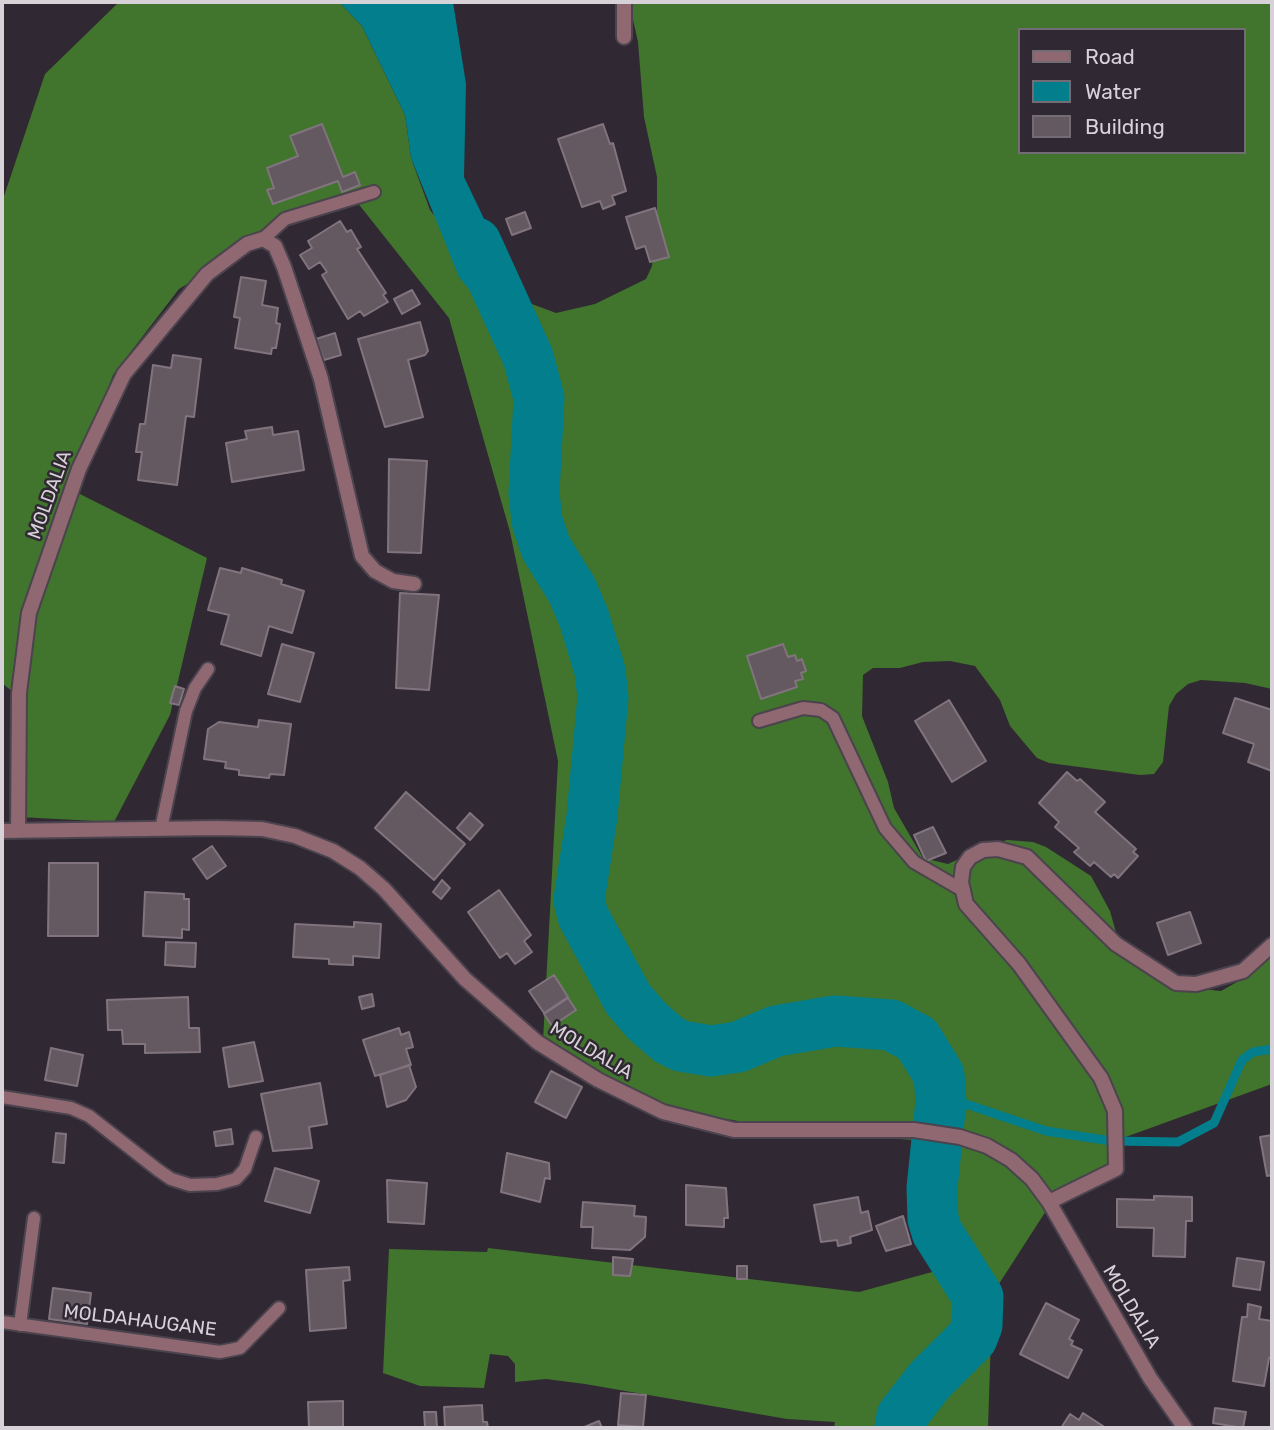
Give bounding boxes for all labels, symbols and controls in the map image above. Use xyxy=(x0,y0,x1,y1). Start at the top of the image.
legend xyxy=(1018,28,1246,154)
text: Road xyxy=(1085,44,1135,69)
text: Water xyxy=(1085,79,1141,104)
text: Building xyxy=(1085,114,1165,139)
street label: MOLDALIA xyxy=(23,447,77,543)
street label: MOLDALIA xyxy=(545,1017,637,1085)
street label: MOLDALIA xyxy=(1097,1261,1165,1353)
street label: MOLDAHAUGANE xyxy=(62,1300,218,1342)

